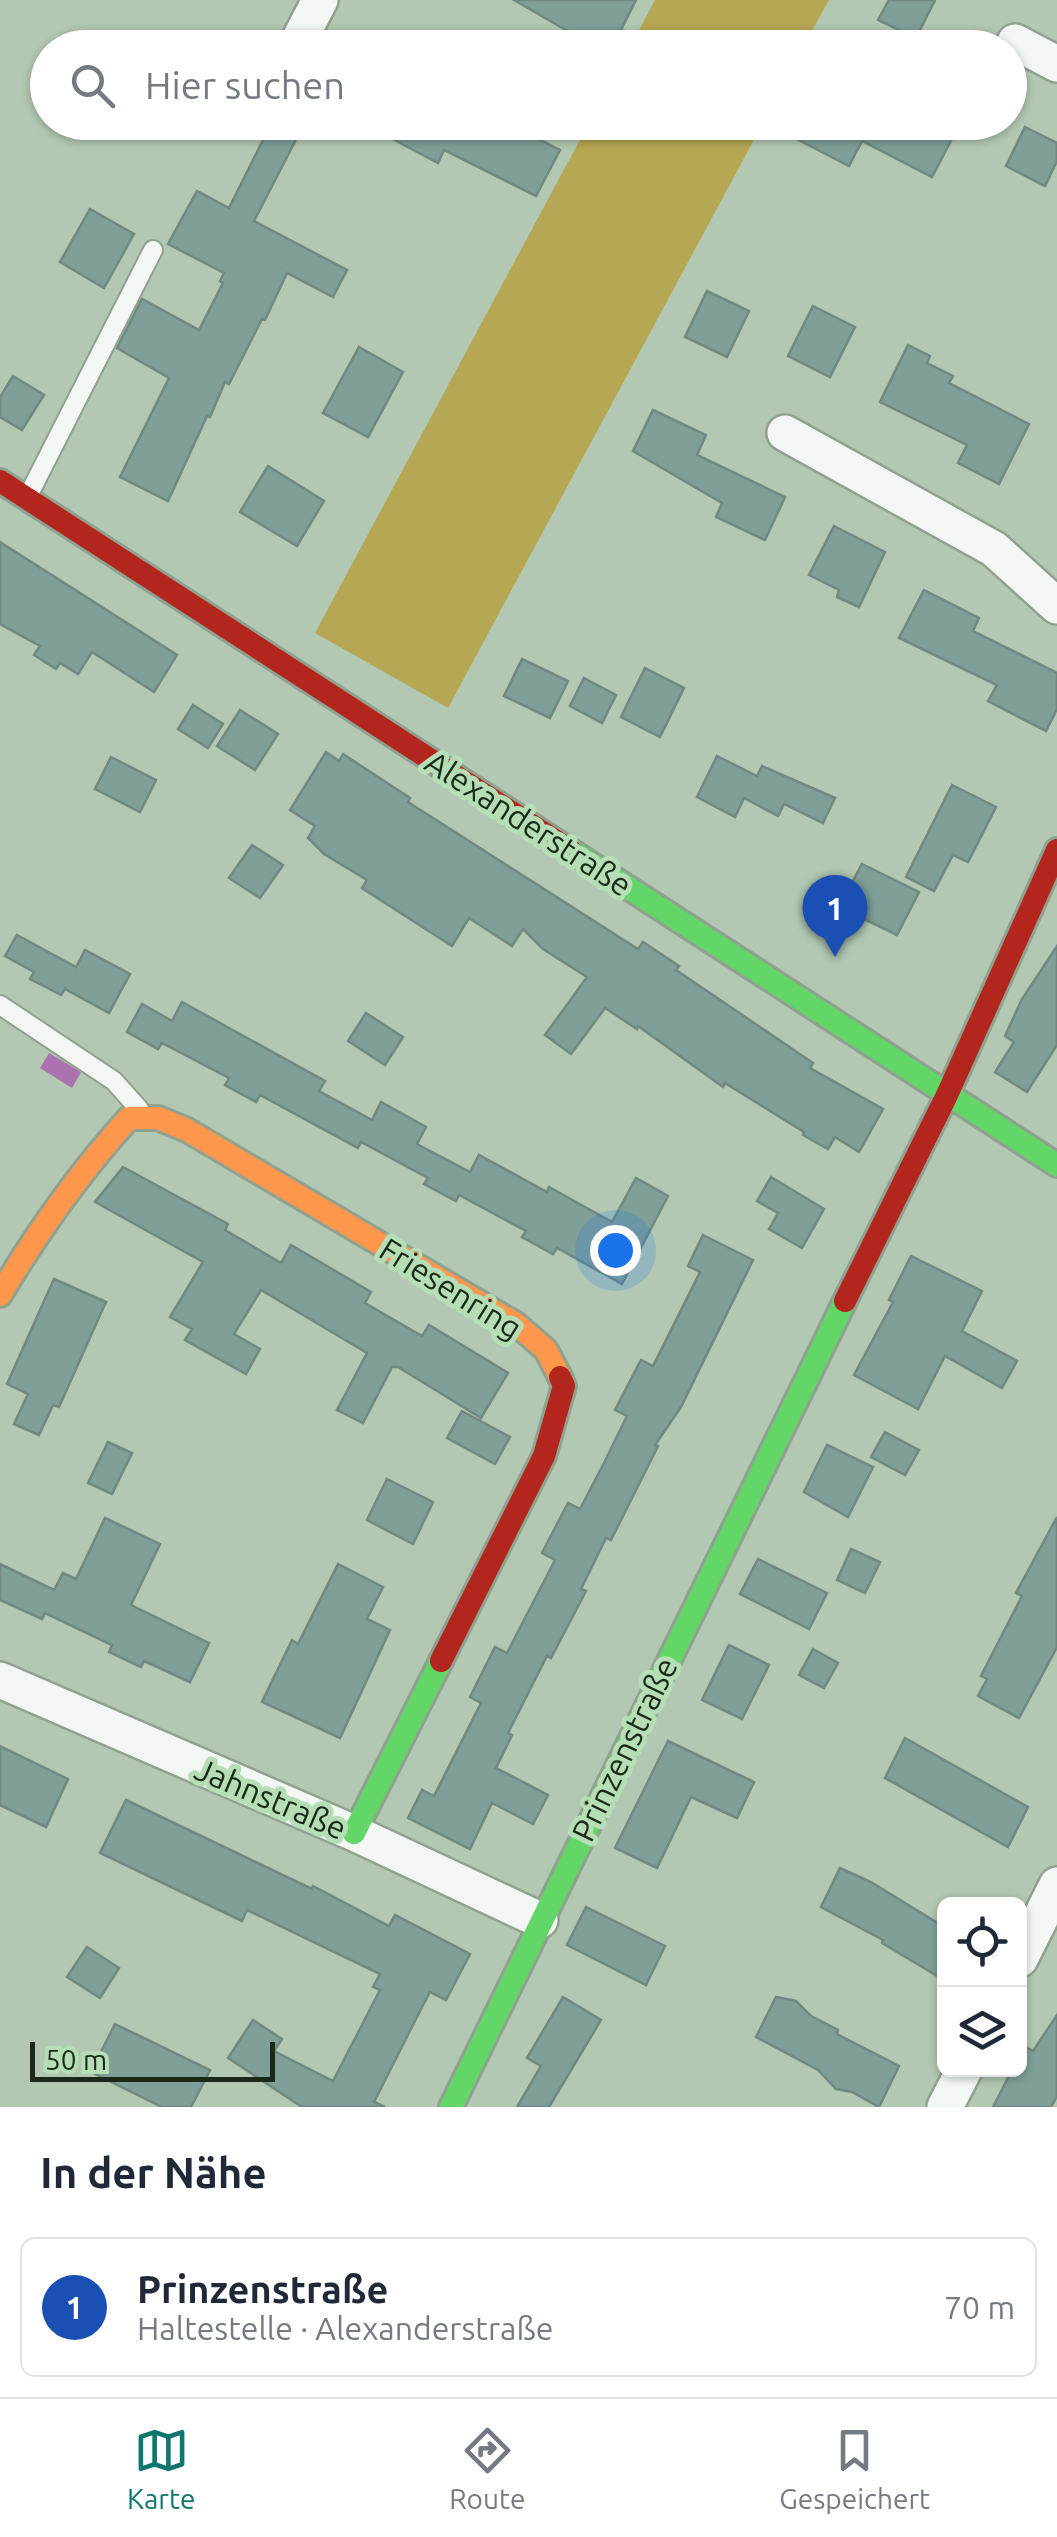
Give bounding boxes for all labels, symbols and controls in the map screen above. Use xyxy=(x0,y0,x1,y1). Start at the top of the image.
search box xyxy=(30,30,1027,140)
icon: search xyxy=(65,58,120,113)
text: Hier suchen xyxy=(145,64,345,106)
street label: Alexanderstraße xyxy=(419,743,639,903)
pin: 1 xyxy=(802,874,868,957)
your location xyxy=(590,1225,641,1276)
street label: Friesenring xyxy=(374,1230,528,1346)
street label: Prinzenstraße xyxy=(564,1651,684,1847)
street label: Jahnstraße xyxy=(190,1750,352,1846)
map controls xyxy=(937,1897,1027,2077)
button: locate xyxy=(937,1897,1027,1987)
button: layers xyxy=(937,1987,1027,2077)
scale bar xyxy=(30,2037,275,2082)
text: 50 m xyxy=(45,2044,107,2075)
text: In der Nähe xyxy=(40,2149,267,2196)
text: Prinzenstraße xyxy=(137,2268,388,2310)
text: 1 xyxy=(65,2289,84,2325)
text: 70 m xyxy=(944,2289,1015,2325)
text: Haltestelle · Alexanderstraße xyxy=(137,2310,553,2346)
tab: Karte xyxy=(127,2423,195,2514)
tab: Route xyxy=(449,2423,525,2514)
tab: Gespeichert xyxy=(779,2423,930,2514)

